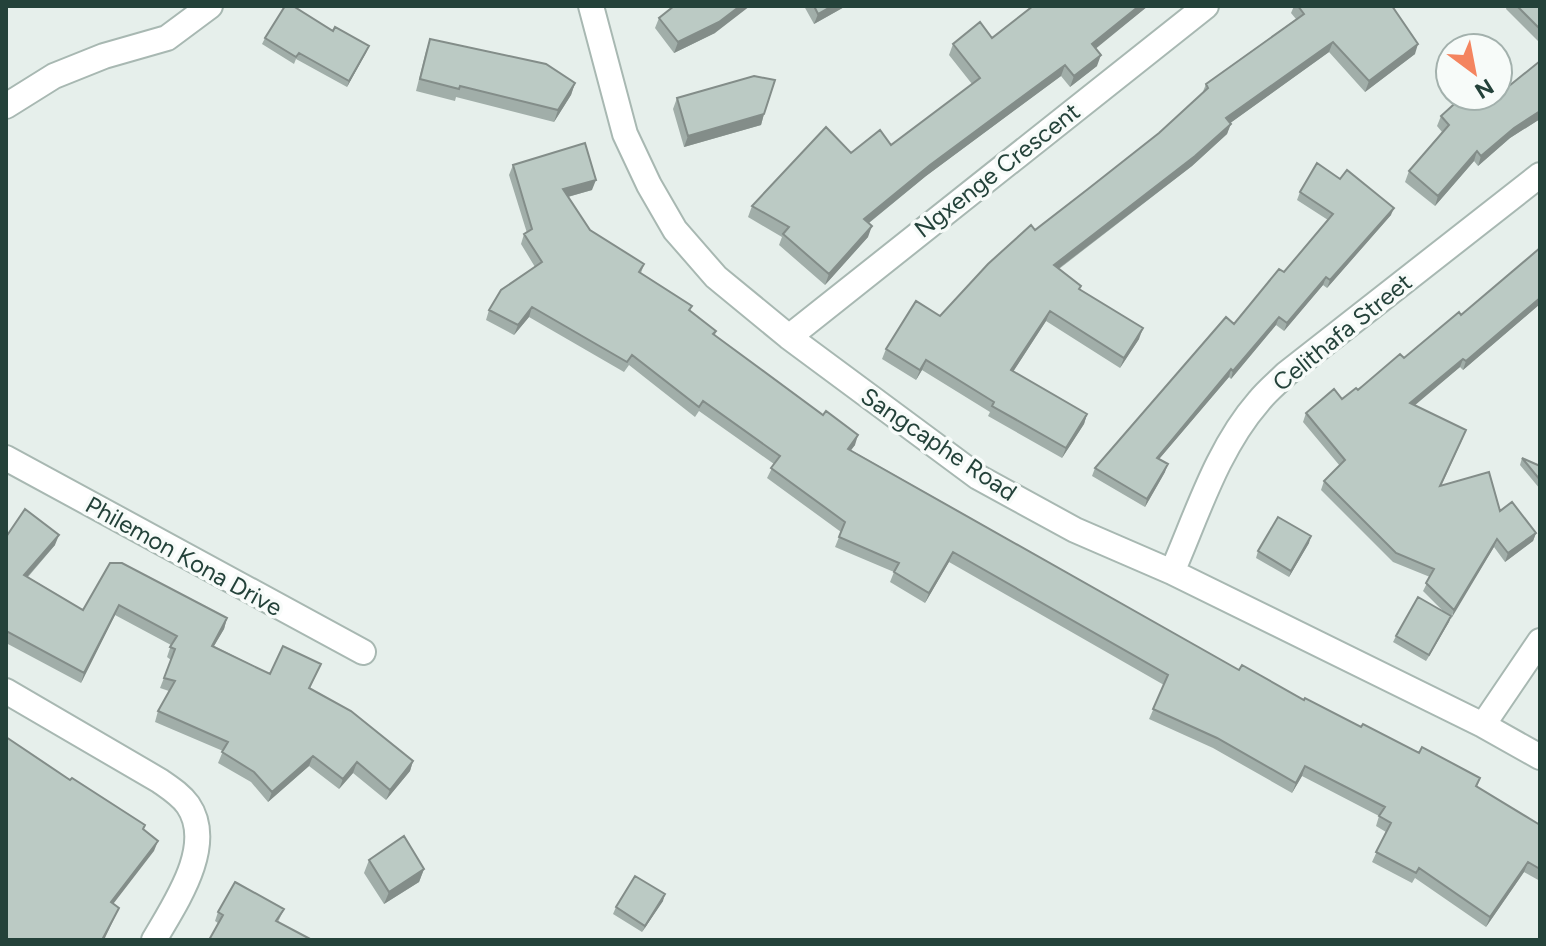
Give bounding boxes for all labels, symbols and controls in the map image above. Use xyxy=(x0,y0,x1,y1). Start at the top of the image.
north arrow xyxy=(1434,32,1514,112)
text: N xyxy=(1470,73,1499,104)
street label: Ngxenge Crescent xyxy=(909,96,1085,244)
street label: Celithafa Street xyxy=(1267,267,1417,397)
street label: Sangcaphe Road xyxy=(856,381,1022,507)
street label: Philemon Kona Drive xyxy=(81,490,287,622)

